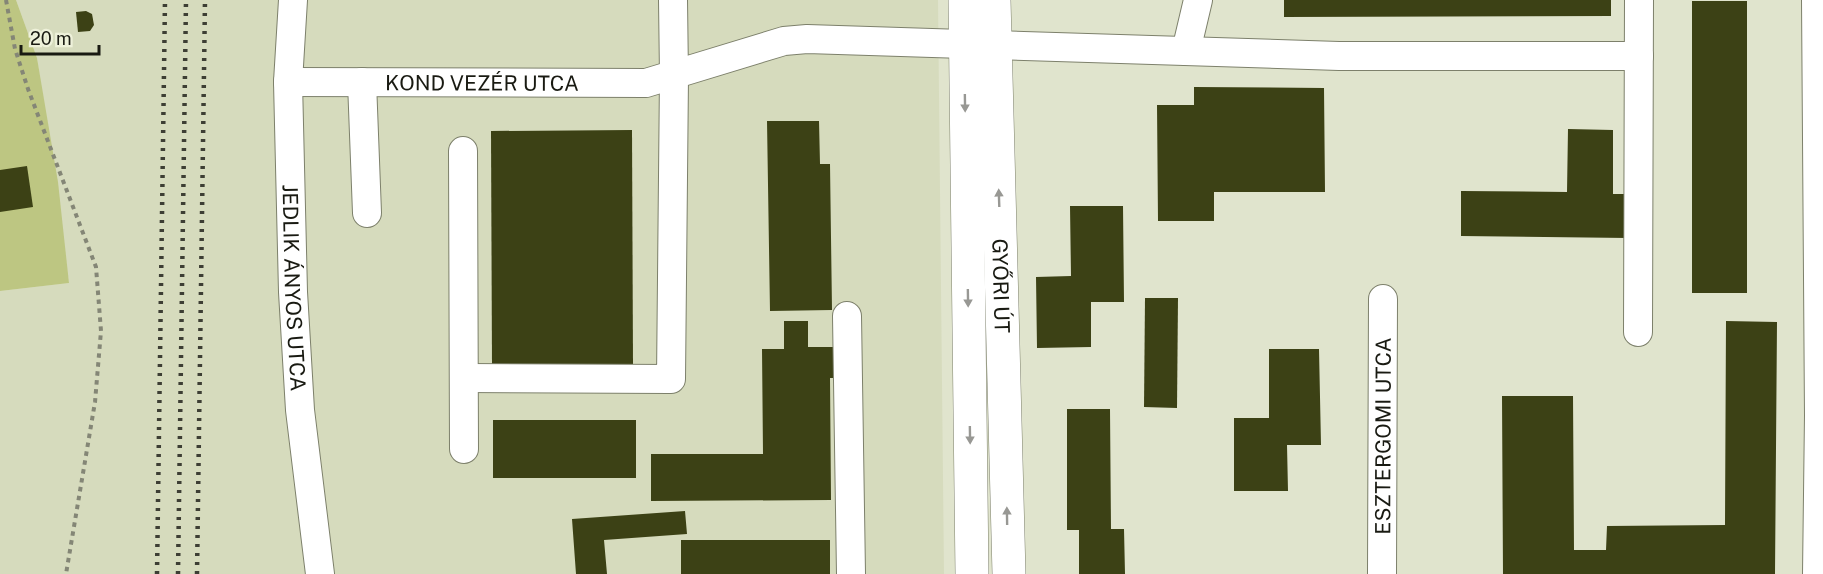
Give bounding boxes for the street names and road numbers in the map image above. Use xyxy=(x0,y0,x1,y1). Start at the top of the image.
street label: KOND VEZÉR UTCA xyxy=(385,70,579,95)
street label: JEDLIK ÁNYOS UTCA xyxy=(278,184,311,392)
street label: GYŐRI ÚT xyxy=(988,238,1015,334)
street label: ESZTERGOMI UTCA xyxy=(1370,337,1395,535)

